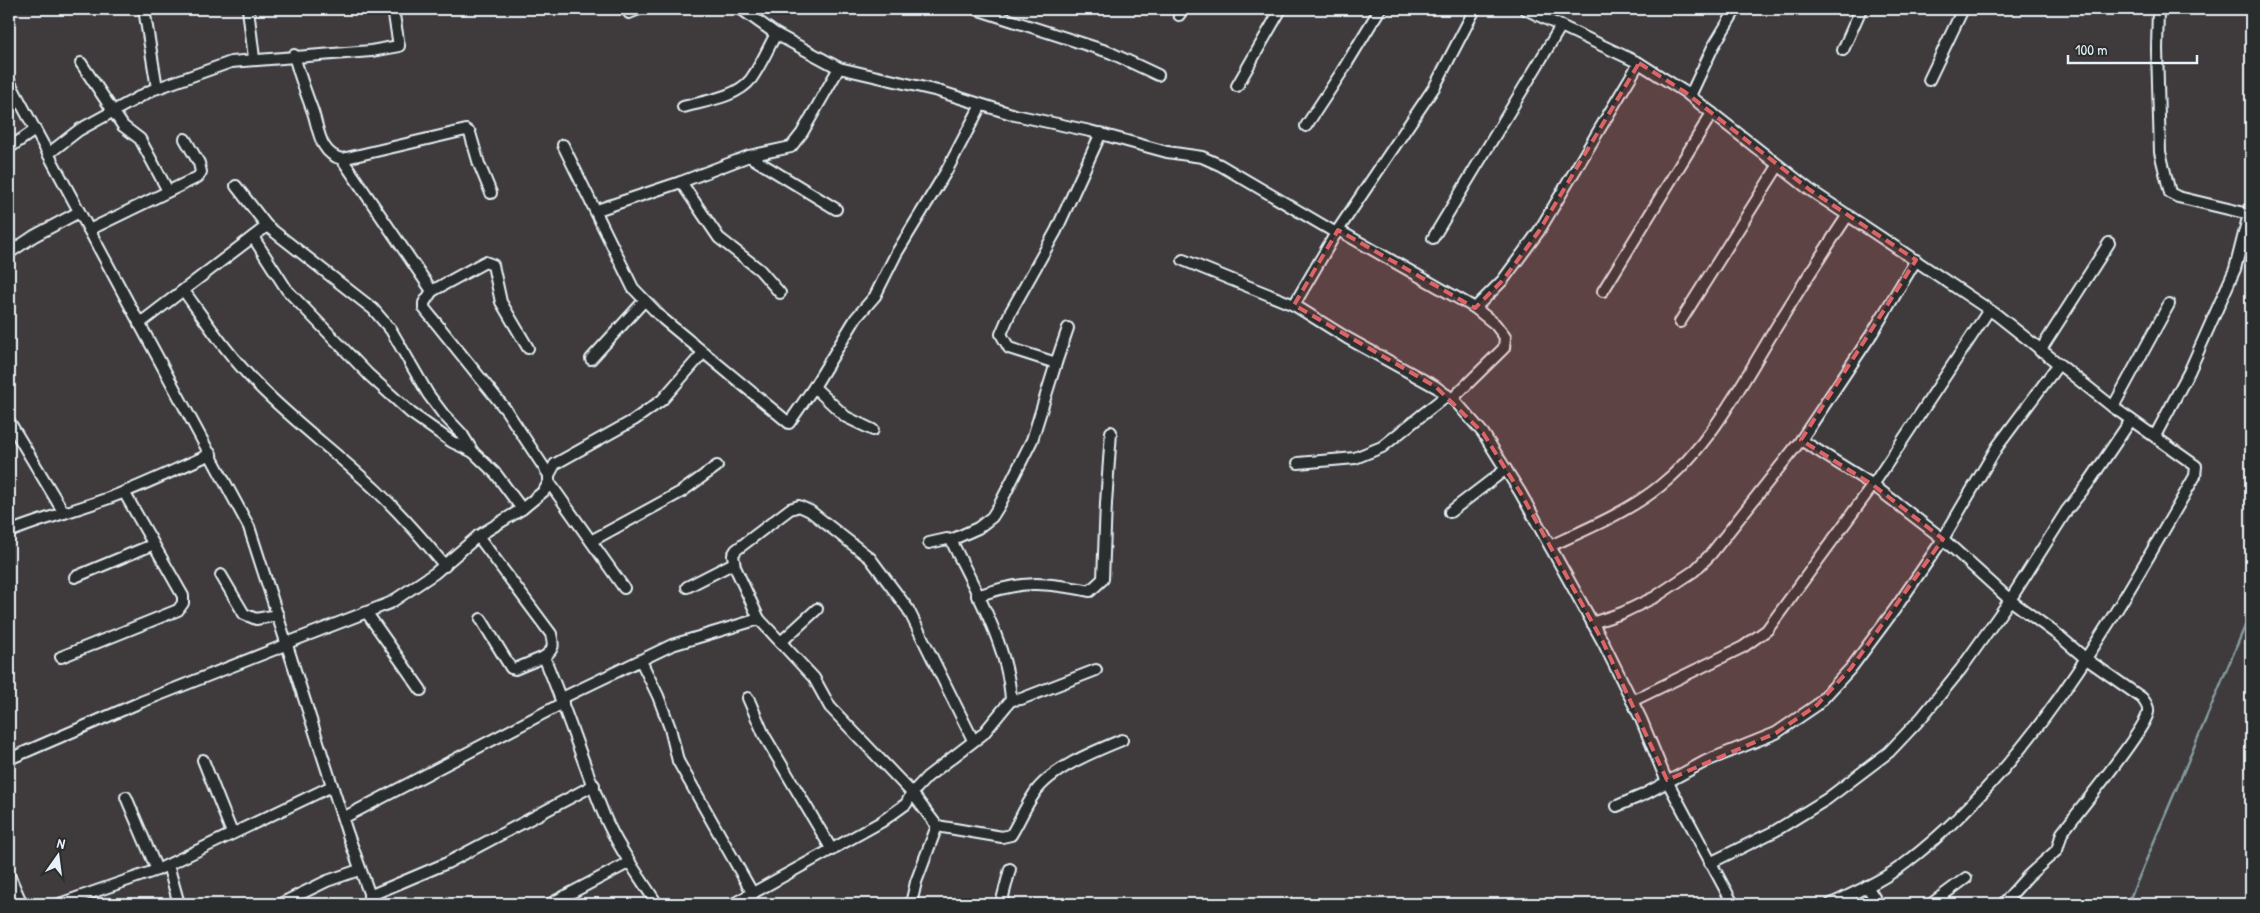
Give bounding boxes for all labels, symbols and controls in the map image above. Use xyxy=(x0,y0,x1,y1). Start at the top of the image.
scale bar xyxy=(2068,32,2196,64)
text: 100 m xyxy=(2075,39,2108,60)
north arrow xyxy=(32,830,82,880)
text: N xyxy=(55,833,68,853)

